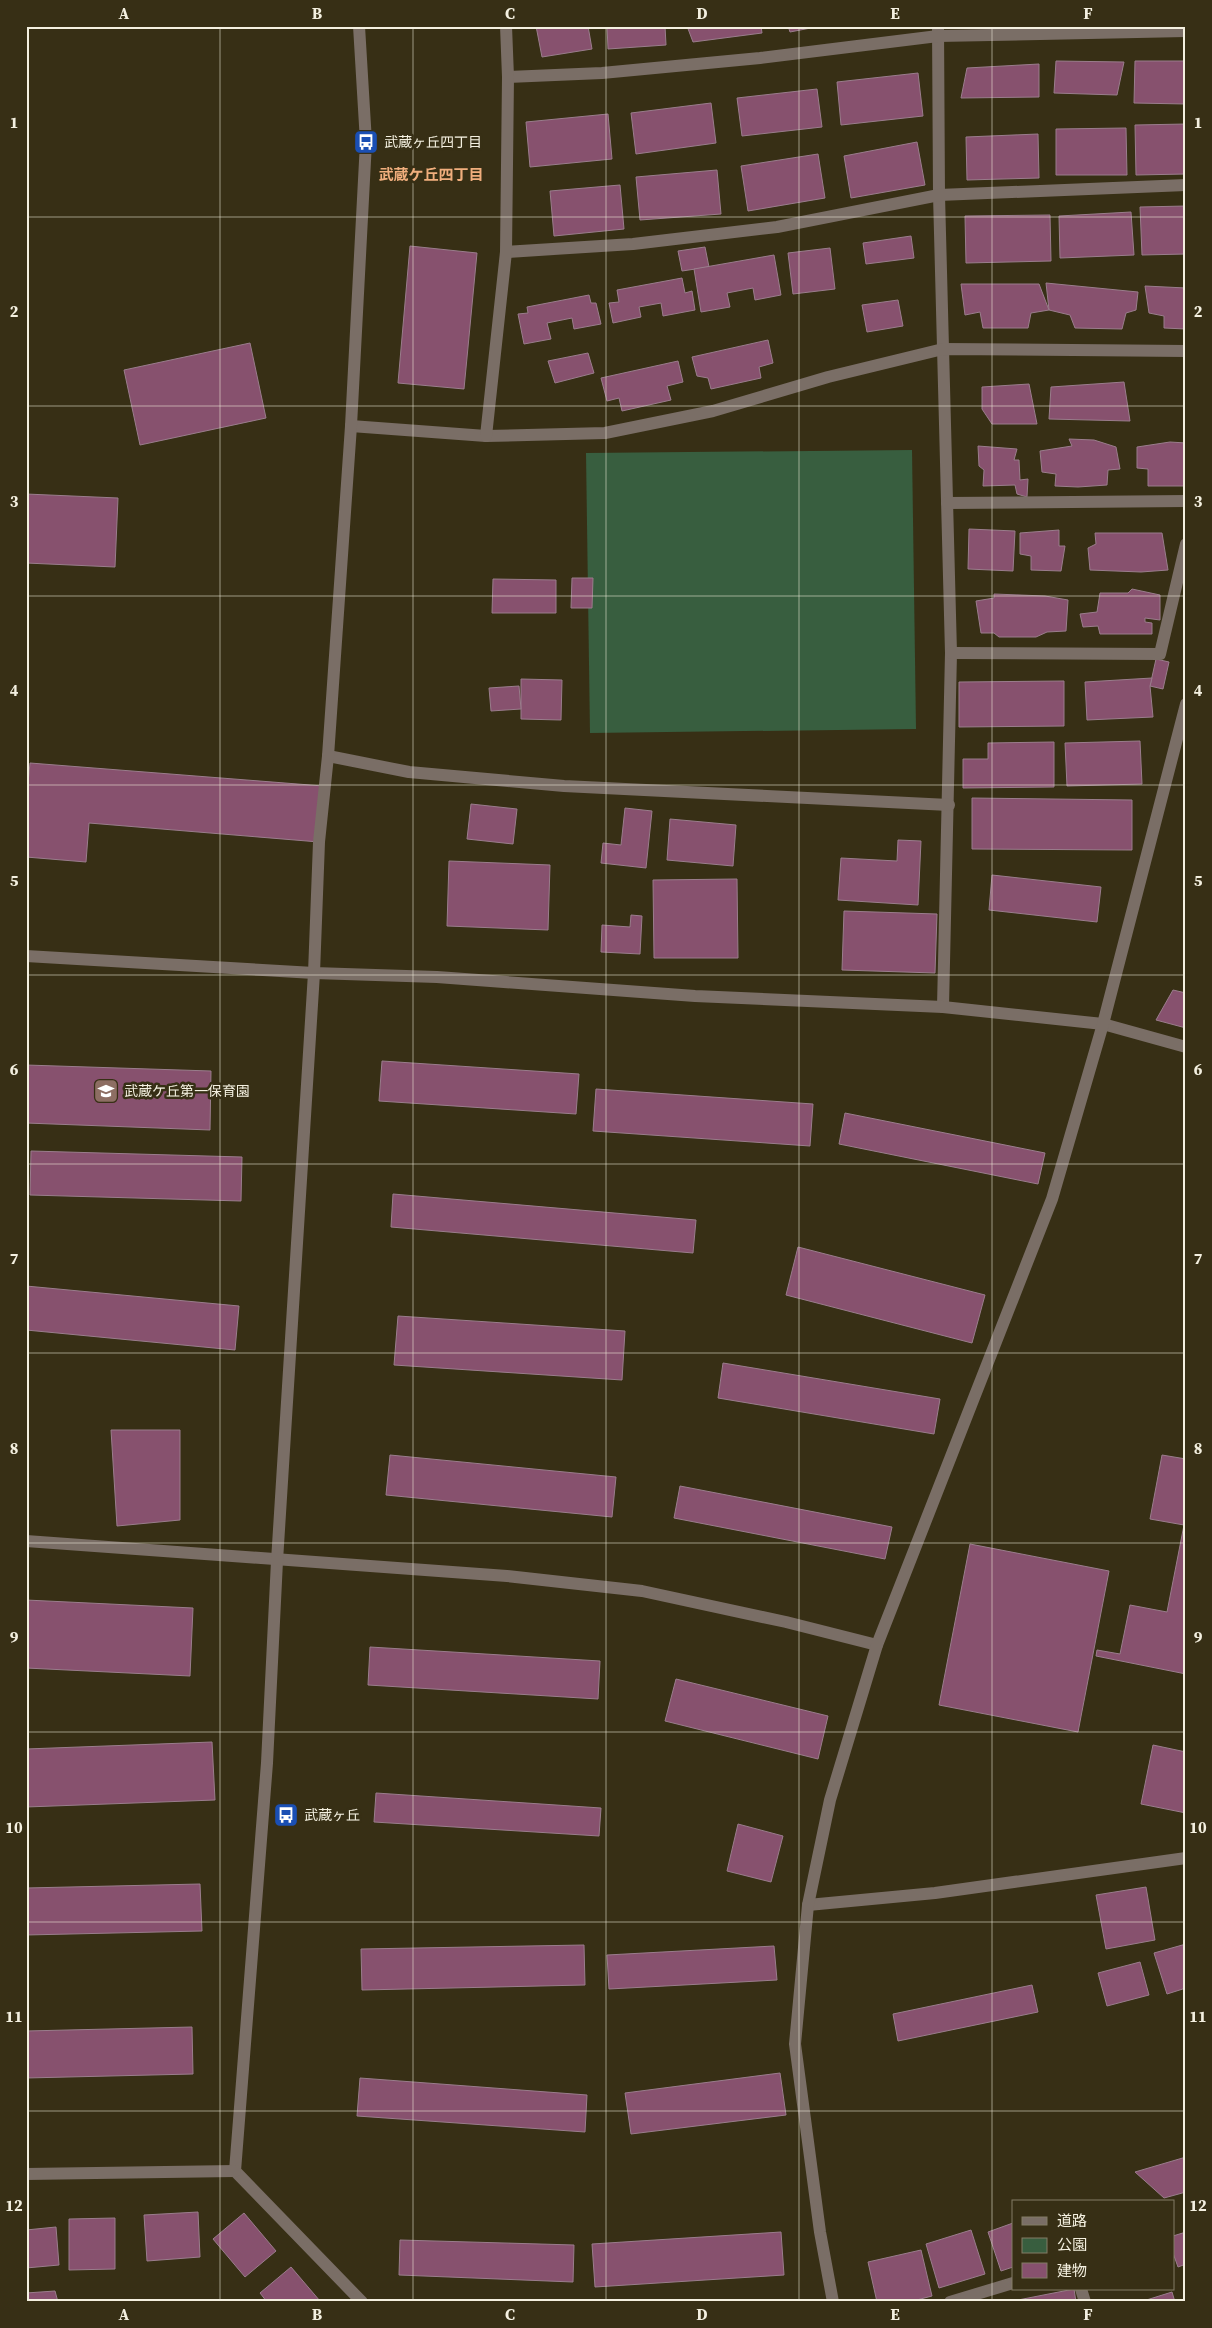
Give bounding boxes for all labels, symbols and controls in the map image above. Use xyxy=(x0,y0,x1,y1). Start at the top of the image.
text: A xyxy=(119,2,130,24)
text: B xyxy=(312,2,323,24)
text: C xyxy=(505,2,515,24)
text: D xyxy=(696,2,708,24)
text: E xyxy=(890,2,900,24)
text: F xyxy=(1083,2,1093,24)
text: 1 xyxy=(10,111,18,133)
text: 1 xyxy=(1194,111,1202,133)
bus stop icon: 武蔵ヶ丘四丁目 xyxy=(353,129,379,155)
place label: 武蔵ヶ丘四丁目 xyxy=(384,132,482,152)
district label: 武蔵ケ丘四丁目 xyxy=(378,164,484,185)
text: 2 xyxy=(10,300,19,322)
text: 2 xyxy=(1194,300,1203,322)
text: 3 xyxy=(10,490,19,512)
text: 3 xyxy=(1194,490,1203,512)
text: 4 xyxy=(10,679,19,701)
text: 4 xyxy=(1194,679,1203,701)
text: 5 xyxy=(10,869,19,891)
text: 5 xyxy=(1194,869,1203,891)
text: 6 xyxy=(10,1058,19,1080)
text: 6 xyxy=(1194,1058,1203,1080)
school or university icon: 武蔵ケ丘第一保育園 xyxy=(93,1078,119,1104)
place label: 武蔵ケ丘第一保育園 xyxy=(124,1081,250,1101)
text: 7 xyxy=(10,1247,19,1269)
text: 7 xyxy=(1194,1247,1203,1269)
text: 8 xyxy=(10,1437,18,1459)
text: 8 xyxy=(1194,1437,1202,1459)
text: 9 xyxy=(10,1626,19,1648)
text: 9 xyxy=(1194,1626,1203,1648)
bus stop icon: 武蔵ヶ丘 xyxy=(273,1802,299,1828)
place label: 武蔵ヶ丘 xyxy=(304,1805,360,1825)
text: 10 xyxy=(5,1816,23,1838)
text: 10 xyxy=(1189,1816,1207,1838)
text: 11 xyxy=(5,2005,23,2027)
text: 11 xyxy=(1189,2005,1207,2027)
text: 12 xyxy=(5,2194,23,2216)
text: 12 xyxy=(1189,2194,1207,2216)
legend xyxy=(1012,2200,1174,2290)
text: 道路 xyxy=(1057,2210,1087,2231)
text: 公園 xyxy=(1057,2234,1087,2255)
text: 建物 xyxy=(1057,2260,1087,2281)
text: A xyxy=(119,2303,130,2325)
text: B xyxy=(312,2303,323,2325)
text: C xyxy=(505,2303,515,2325)
text: D xyxy=(696,2303,708,2325)
text: E xyxy=(890,2303,900,2325)
text: F xyxy=(1083,2303,1093,2325)

